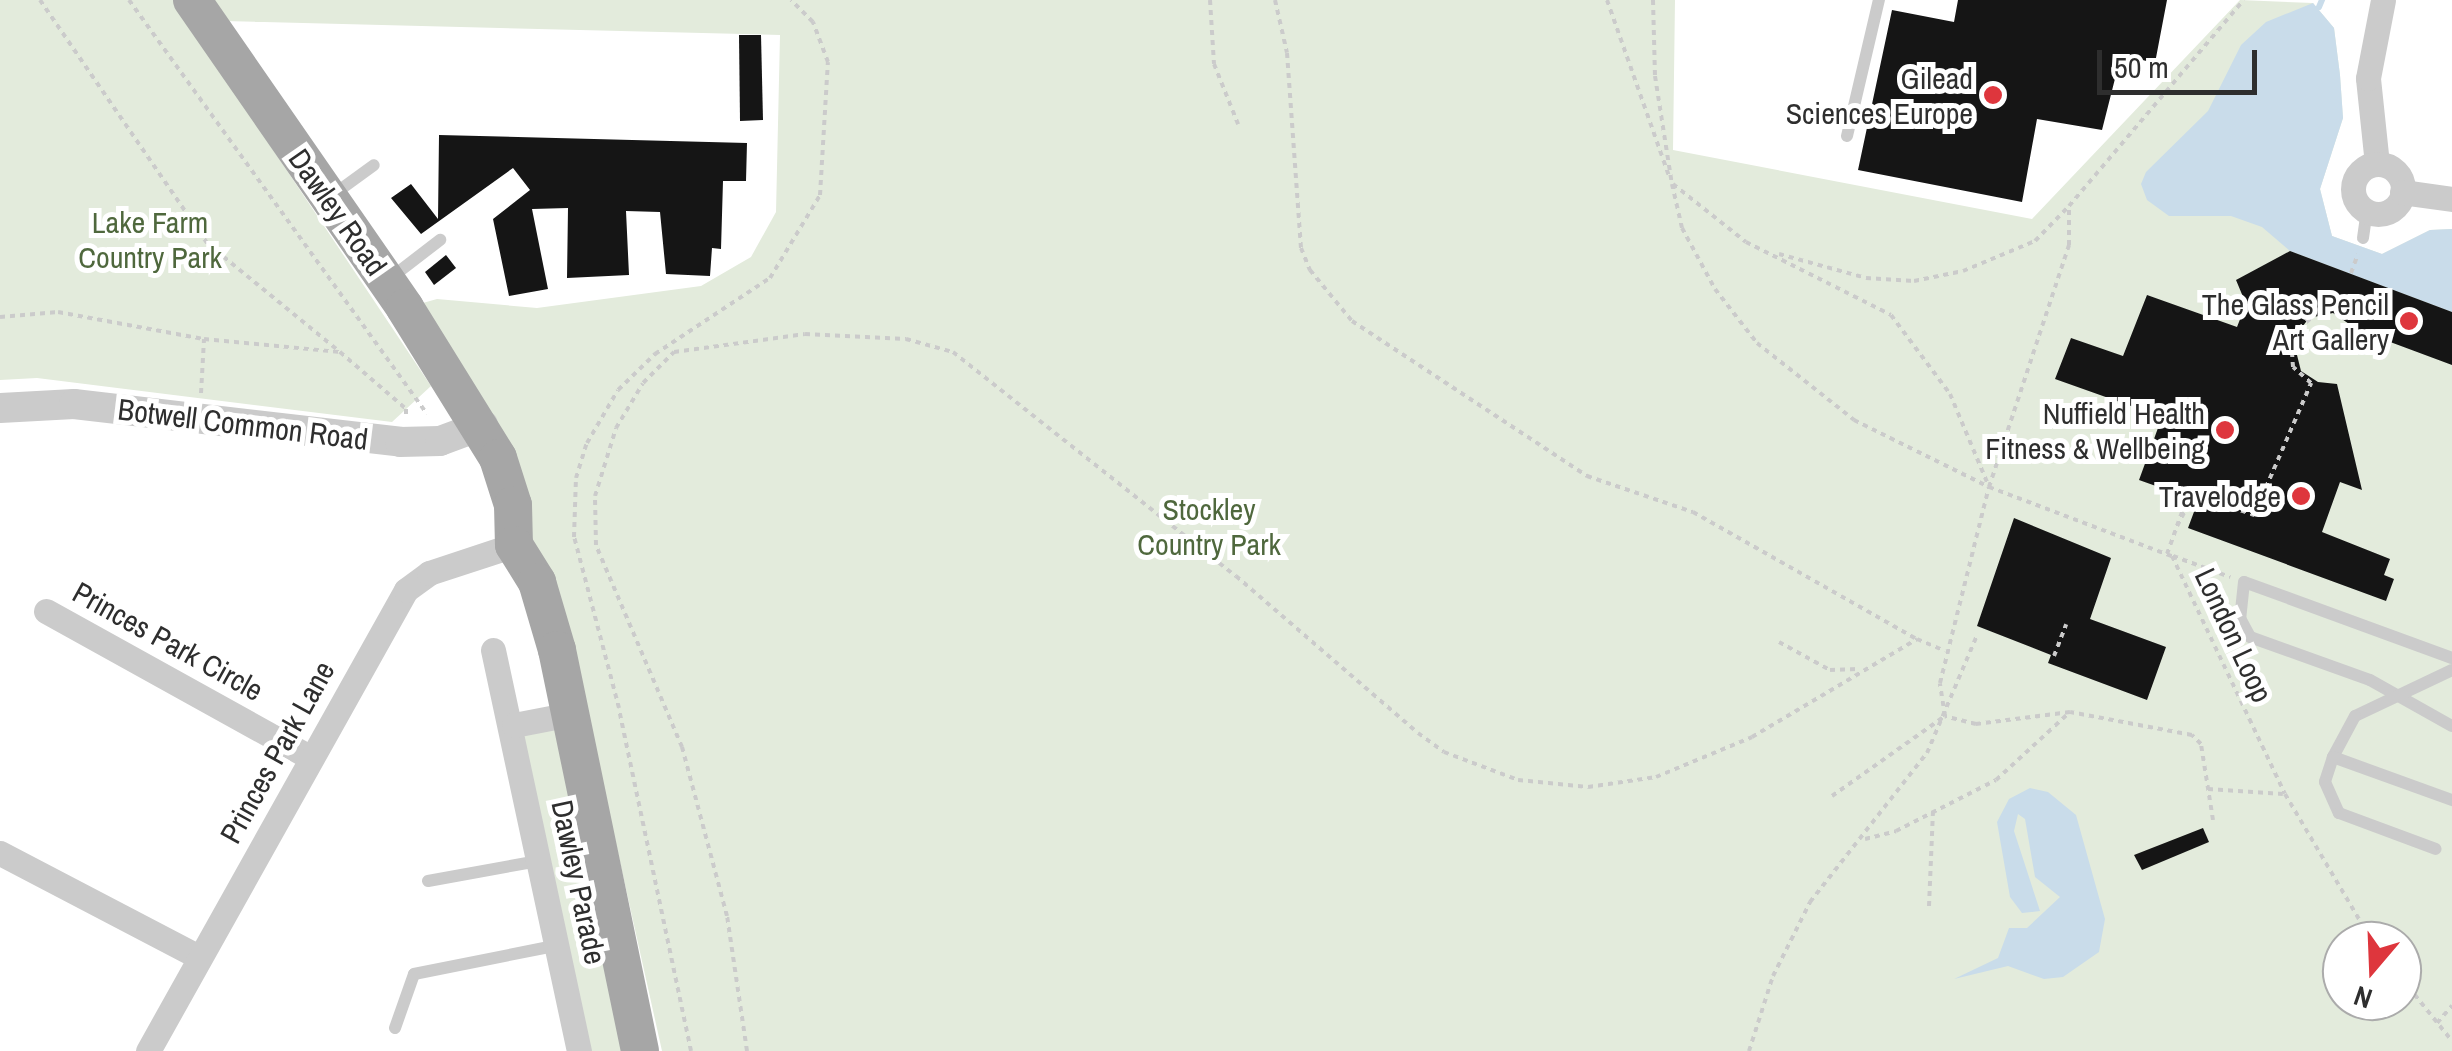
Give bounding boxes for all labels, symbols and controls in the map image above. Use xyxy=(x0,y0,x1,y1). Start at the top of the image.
scale bar xyxy=(2102,30,2262,92)
text: 50 m xyxy=(2114,47,2169,87)
place label: Gilead Sciences Europe xyxy=(1786,60,1973,130)
marker: Gilead Sciences Europe xyxy=(1982,84,2004,106)
street label: Dawley Road xyxy=(281,142,395,282)
park label: Lake Farm Country Park xyxy=(78,204,222,274)
place label: The Glass Pencil Art Gallery xyxy=(2202,286,2389,356)
marker: The Glass Pencil Art Gallery xyxy=(2398,310,2420,332)
street label: Botwell Common Road xyxy=(116,391,370,457)
place label: Nuffield Health Fitness & Wellbeing xyxy=(1985,395,2205,466)
marker: Nuffield Health Fitness & Wellbeing xyxy=(2214,419,2236,441)
place label: Travelodge xyxy=(2159,478,2281,514)
marker: Travelodge xyxy=(2290,485,2312,507)
park label: Stockley Country Park xyxy=(1137,491,1281,562)
street label: London Loop xyxy=(2187,562,2281,708)
street label: Princes Park Circle xyxy=(67,574,269,708)
street label: Princes Park Lane xyxy=(212,655,342,849)
street label: Dawley Parade xyxy=(544,797,614,967)
north arrow xyxy=(2322,921,2422,1021)
text: N xyxy=(2349,977,2377,1018)

